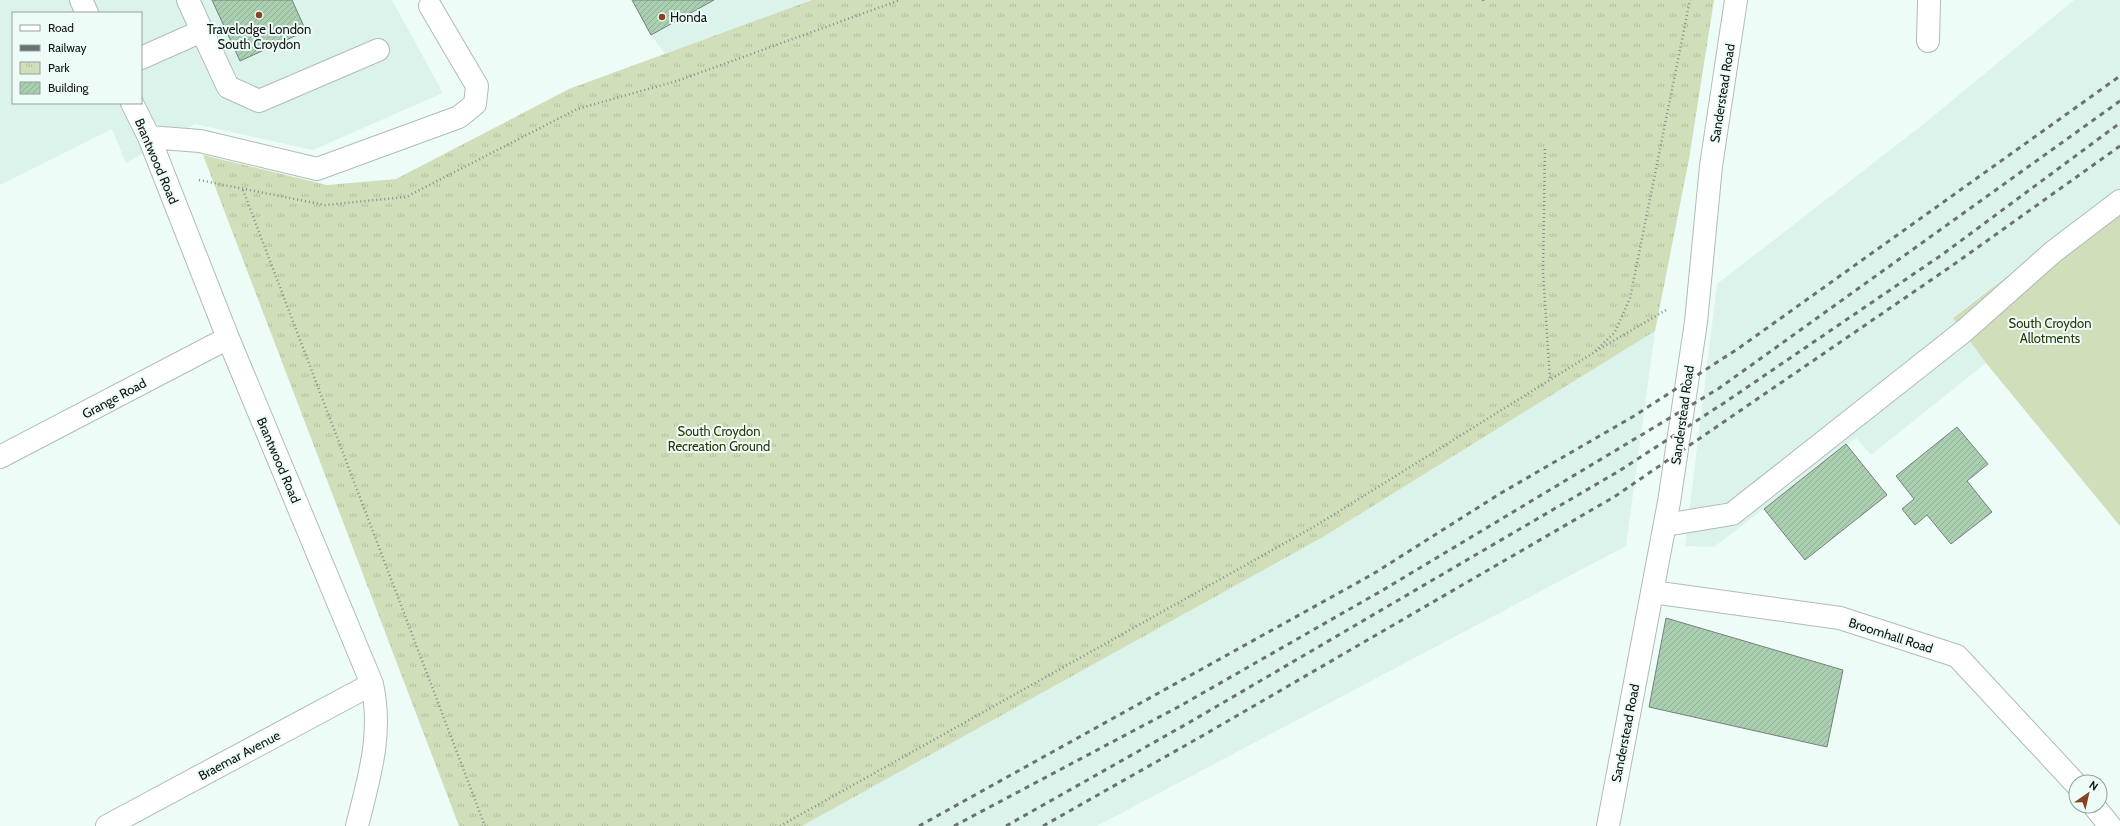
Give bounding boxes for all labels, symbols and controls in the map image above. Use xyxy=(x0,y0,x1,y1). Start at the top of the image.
place label: Honda xyxy=(670,9,708,25)
marker: Travelodge London South Croydon xyxy=(254,10,264,20)
legend xyxy=(12,12,142,104)
marker: Honda xyxy=(657,12,667,22)
text: Road xyxy=(48,20,74,35)
place label: Travelodge London South Croydon xyxy=(207,21,311,52)
text: Railway xyxy=(48,40,86,55)
street label: Sanderstead Road xyxy=(1706,42,1738,144)
text: Park xyxy=(48,60,70,75)
text: Building xyxy=(48,80,90,95)
street label: Brantwood Road xyxy=(132,116,182,206)
park label: South Croydon Allotments xyxy=(2009,315,2091,346)
street label: Sanderstead Road xyxy=(1667,364,1697,466)
street label: Grange Road xyxy=(79,374,149,422)
street label: Brantwood Road xyxy=(254,415,304,505)
park label: South Croydon Recreation Ground xyxy=(668,423,770,454)
street label: Broomhall Road xyxy=(1847,614,1935,656)
street label: Sanderstead Road xyxy=(1608,682,1642,784)
street label: Braemar Avenue xyxy=(195,727,283,783)
north arrow xyxy=(2068,774,2108,814)
text: N xyxy=(2086,778,2101,794)

